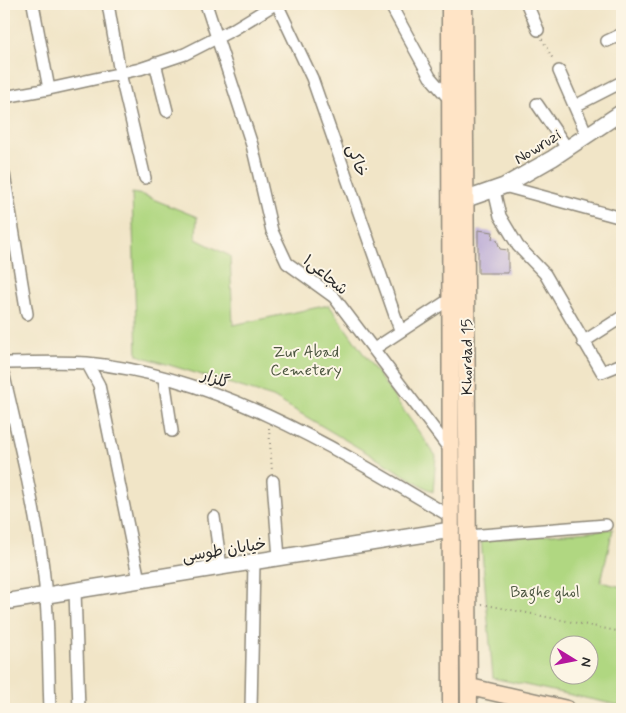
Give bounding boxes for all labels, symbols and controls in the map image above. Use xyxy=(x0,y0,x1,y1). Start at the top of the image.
street label: Nowruzi xyxy=(510,124,566,170)
street label: خاکی xyxy=(341,141,372,180)
street label: شجاعی۱ xyxy=(298,250,352,300)
street label: Khordad 15 xyxy=(457,319,478,395)
park label: Zur Abad Cemetery xyxy=(270,342,342,381)
street label: گلزار xyxy=(197,364,233,394)
street label: خیابان طوسی xyxy=(181,533,268,567)
park label: Baghe ghol xyxy=(510,582,580,604)
north arrow xyxy=(548,636,598,686)
text: N xyxy=(576,656,595,668)

